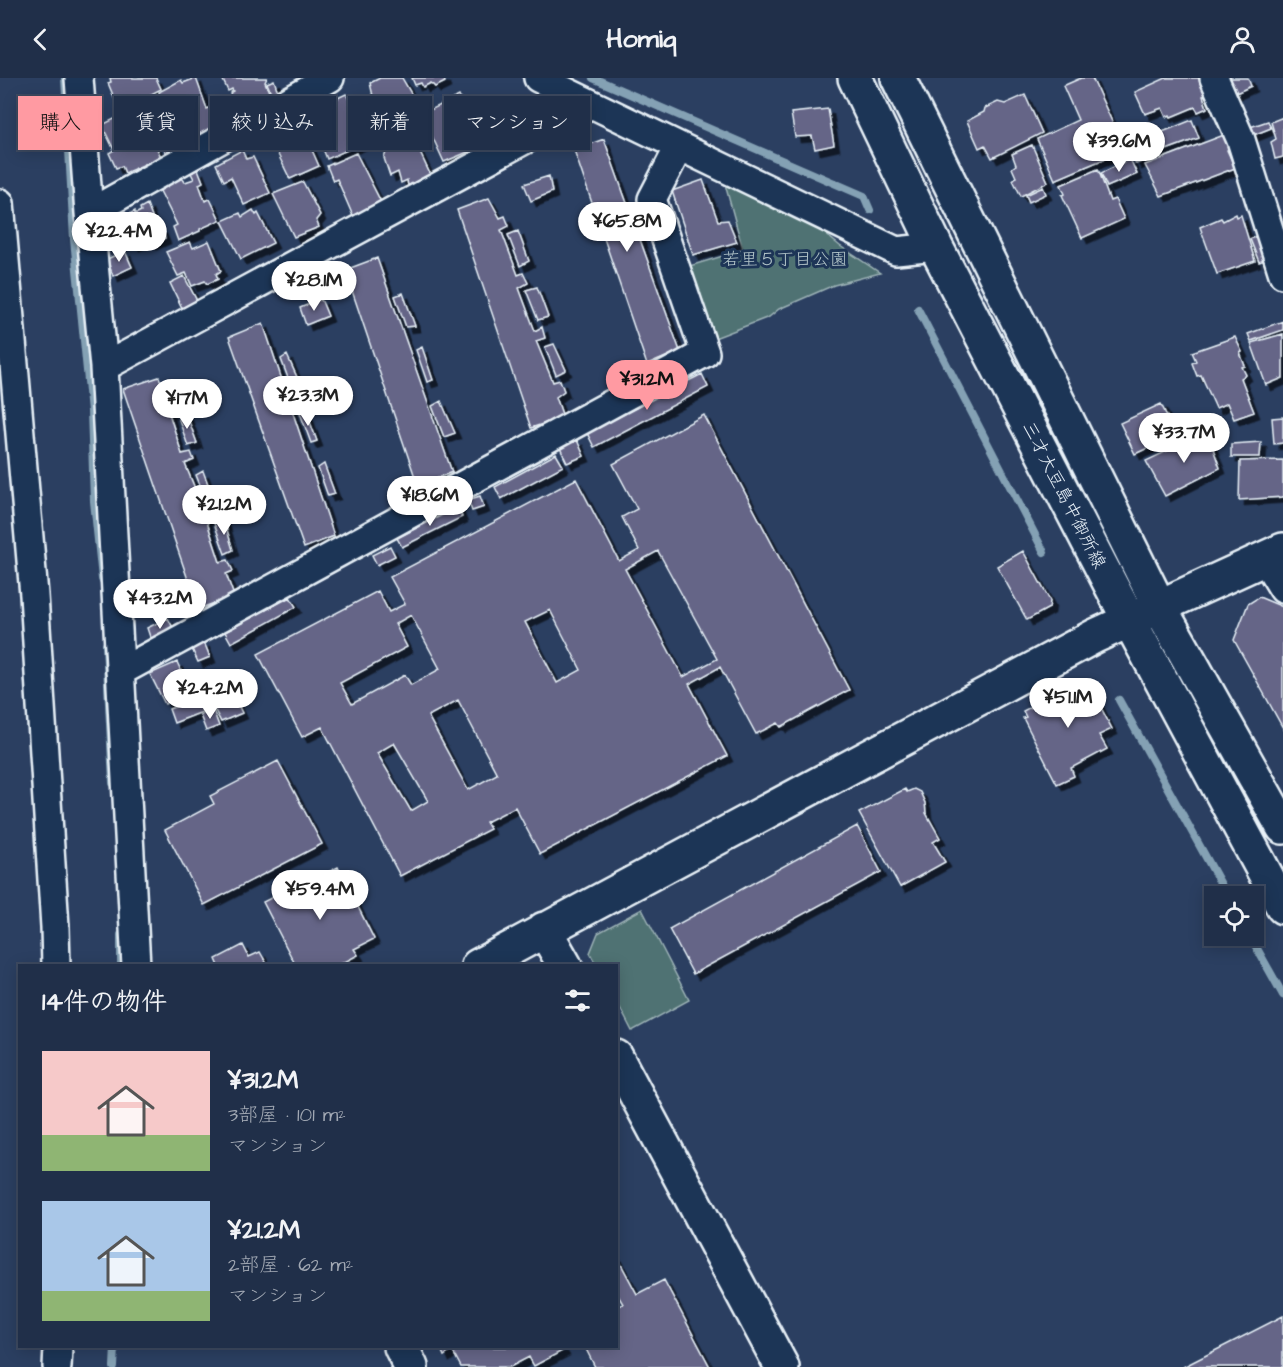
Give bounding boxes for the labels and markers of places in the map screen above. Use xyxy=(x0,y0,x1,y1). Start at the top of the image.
pin: ¥39.6M xyxy=(1070,122,1168,173)
pin: ¥65.8M xyxy=(578,202,676,253)
pin: ¥22.4M xyxy=(70,212,168,263)
pin: ¥28.1M xyxy=(265,261,363,312)
pin: ¥31.2M xyxy=(598,360,696,411)
pin: ¥23.3M xyxy=(259,376,357,427)
pin: ¥17M xyxy=(151,379,223,430)
pin: ¥33.7M xyxy=(1135,413,1233,464)
pin: ¥18.6M xyxy=(381,476,479,527)
pin: ¥21.2M xyxy=(175,485,273,536)
pin: ¥43.2M xyxy=(111,579,209,630)
pin: ¥24.2M xyxy=(161,669,259,720)
pin: ¥51.1M xyxy=(1019,678,1117,729)
pin: ¥59.4M xyxy=(271,870,369,921)

